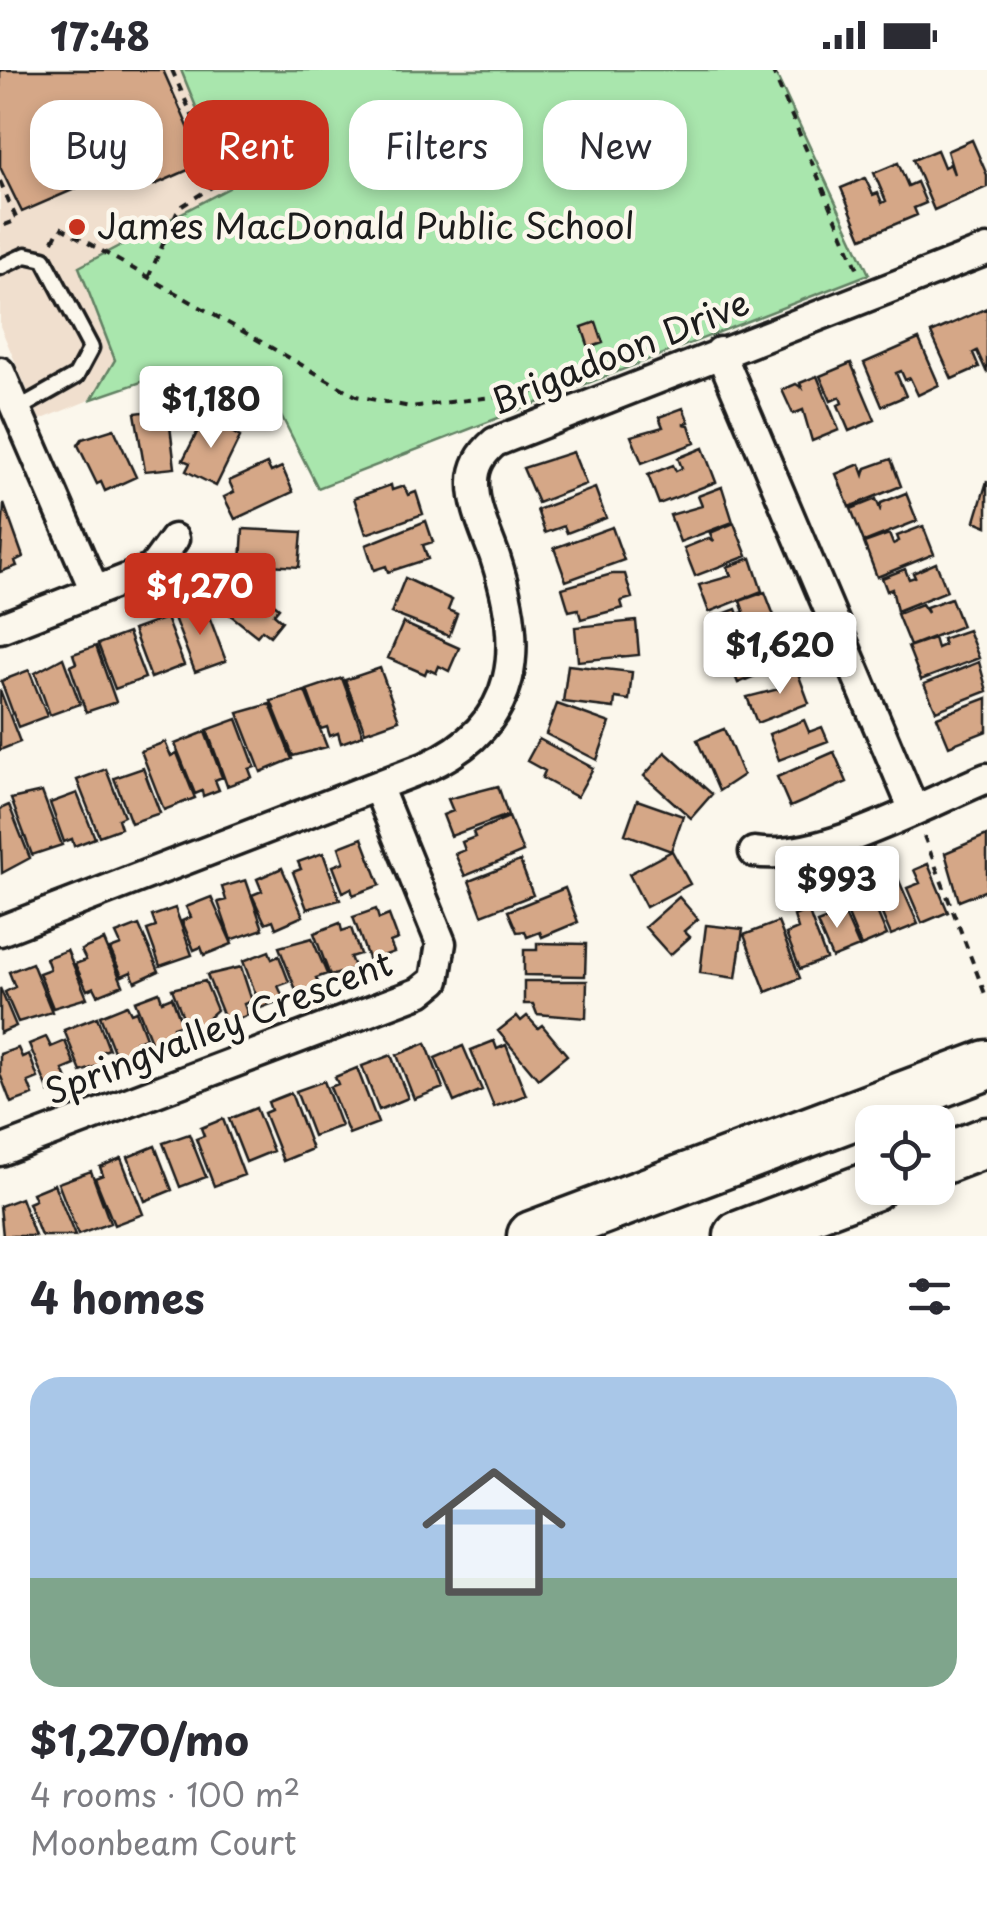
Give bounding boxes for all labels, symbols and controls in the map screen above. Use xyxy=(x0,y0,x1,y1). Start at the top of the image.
text: 17:48 xyxy=(50,7,150,64)
chip: Buy xyxy=(30,100,163,190)
chip: Rent xyxy=(183,100,329,190)
chip: Filters xyxy=(349,100,523,190)
chip: New xyxy=(543,100,687,190)
place label: James MacDonald Public School xyxy=(97,198,635,251)
marker: James MacDonald Public School xyxy=(66,216,88,238)
street label: Brigadoon Drive xyxy=(482,275,756,427)
pin: $1,180 xyxy=(130,366,292,451)
text: $1,180 xyxy=(162,374,260,422)
pin: $1,270 xyxy=(119,553,281,638)
text: $1,270 xyxy=(147,561,253,609)
pin: $1,620 xyxy=(699,612,861,697)
text: $1,620 xyxy=(725,620,835,668)
pin: $993 xyxy=(778,846,896,931)
text: $993 xyxy=(797,854,877,902)
street label: Springvalley Crescent xyxy=(37,935,399,1116)
map controls xyxy=(855,1105,955,1205)
button: locate xyxy=(855,1105,955,1205)
text: 4 homes xyxy=(30,1265,205,1328)
icon: filters xyxy=(902,1269,957,1324)
icon: home xyxy=(404,1442,584,1622)
text: $1,270/mo xyxy=(30,1707,249,1770)
text: 4 rooms · 100 m² xyxy=(30,1770,300,1818)
text: Moonbeam Court xyxy=(30,1818,297,1866)

